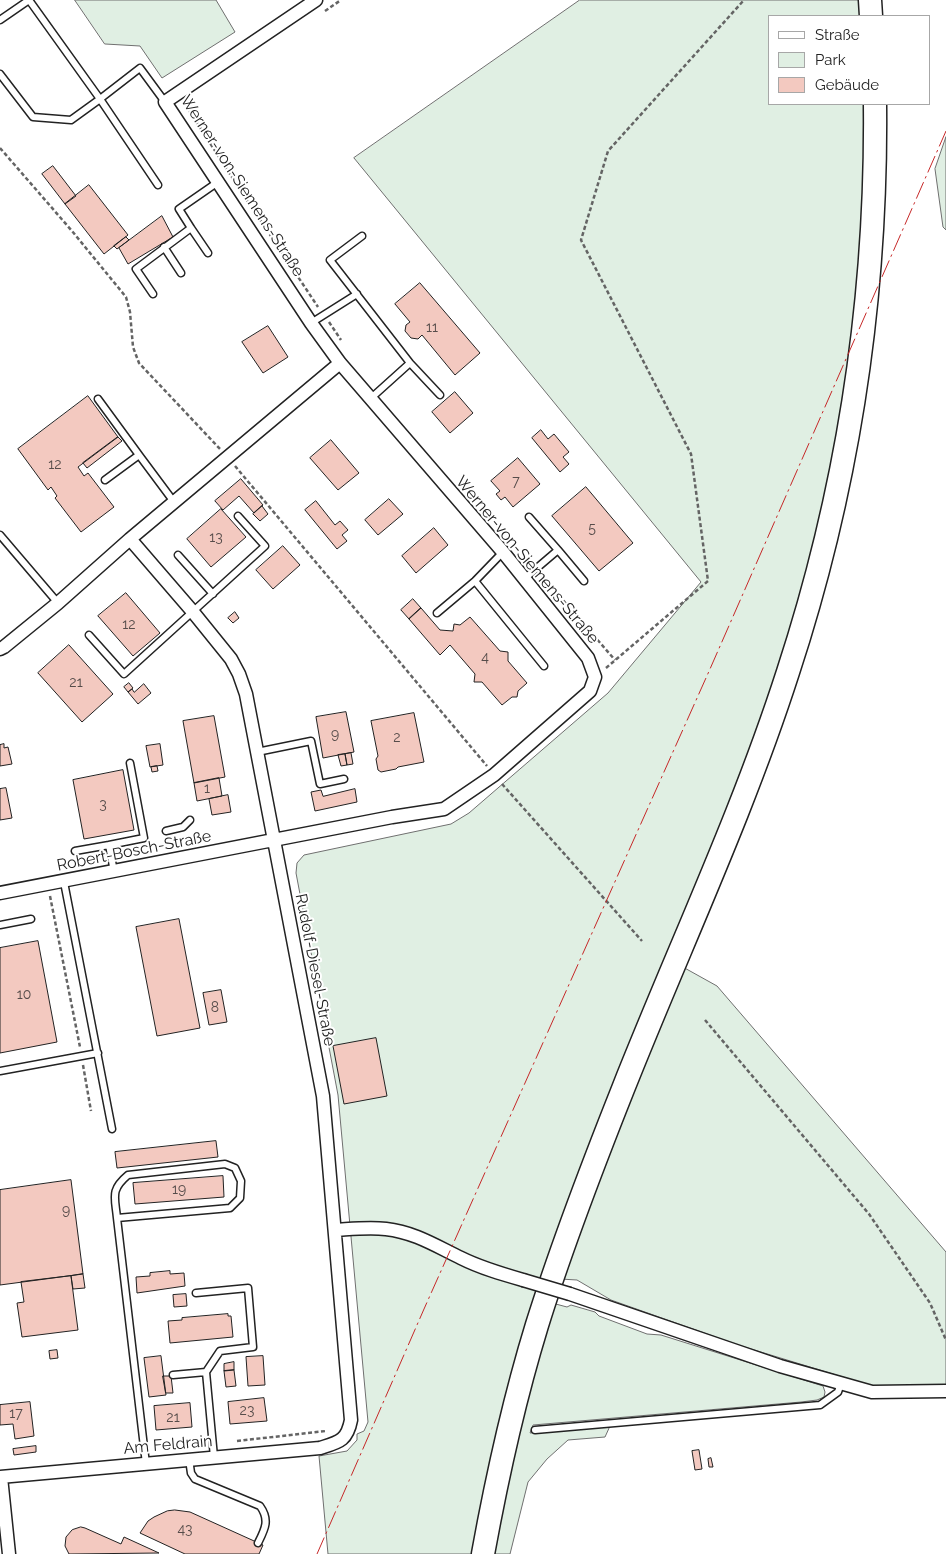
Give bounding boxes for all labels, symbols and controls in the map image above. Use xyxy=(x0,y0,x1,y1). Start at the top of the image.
legend xyxy=(768,15,931,105)
text: Straße xyxy=(815,26,859,44)
text: Park xyxy=(815,51,846,69)
text: Gebäude xyxy=(815,76,879,94)
street label: Werner-von-Siemens-Straße xyxy=(176,92,308,280)
house number: 11 xyxy=(426,320,438,336)
house number: 12 xyxy=(48,457,62,473)
street label: Werner-von-Siemens-Straße xyxy=(451,472,603,648)
house number: 7 xyxy=(512,474,520,490)
house number: 5 xyxy=(588,521,596,537)
house number: 13 xyxy=(209,530,223,546)
house number: 12 xyxy=(122,617,136,633)
house number: 4 xyxy=(481,650,489,666)
house number: 21 xyxy=(69,675,83,691)
house number: 9 xyxy=(331,727,339,743)
house number: 2 xyxy=(393,730,401,746)
house number: 1 xyxy=(204,781,210,797)
house number: 3 xyxy=(99,797,107,813)
street label: Robert-Bosch-Straße xyxy=(55,827,213,875)
street label: Rudolf-Diesel-Straße xyxy=(291,892,339,1048)
house number: 10 xyxy=(17,987,31,1003)
house number: 8 xyxy=(211,1000,219,1016)
house number: 19 xyxy=(172,1182,186,1198)
house number: 9 xyxy=(62,1203,70,1219)
house number: 23 xyxy=(240,1403,254,1419)
house number: 17 xyxy=(9,1406,23,1422)
house number: 21 xyxy=(166,1410,180,1426)
street label: Am Feldrain xyxy=(123,1432,213,1458)
house number: 43 xyxy=(177,1522,193,1538)

